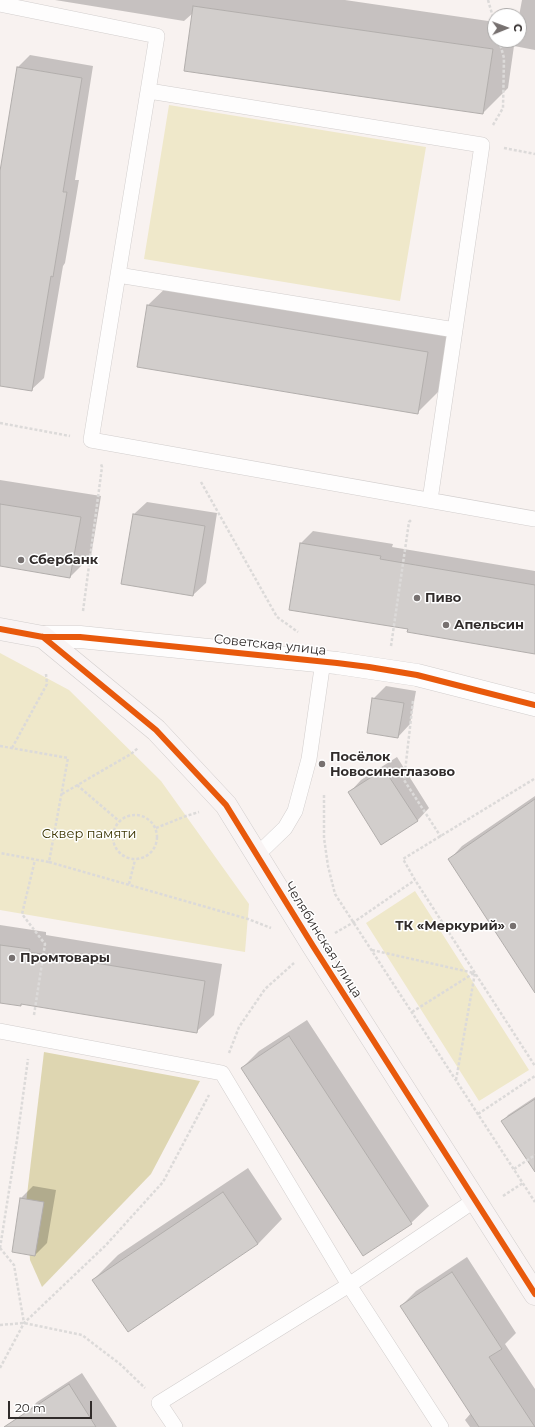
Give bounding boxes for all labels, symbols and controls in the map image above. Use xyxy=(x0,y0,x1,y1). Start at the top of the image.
north arrow xyxy=(487,8,527,48)
text: С xyxy=(511,24,525,32)
place label: Сбербанк xyxy=(29,552,98,568)
marker: Сбербанк xyxy=(16,555,26,565)
place label: Пиво xyxy=(425,590,461,606)
marker: Пиво xyxy=(412,593,422,603)
place label: Апельсин xyxy=(454,617,524,633)
marker: Апельсин xyxy=(441,620,451,630)
street label: Советская улица xyxy=(213,631,327,659)
place label: Посёлок Новосинеглазово xyxy=(330,749,455,780)
marker: Посёлок Новосинеглазово xyxy=(317,759,327,769)
park label: Сквер памяти xyxy=(42,826,136,842)
street label: Челябинская улица xyxy=(281,879,365,1001)
place label: ТК «Меркурий» xyxy=(395,918,505,934)
marker: ТК «Меркурий» xyxy=(508,921,518,931)
place label: Промтовары xyxy=(20,950,110,966)
marker: Промтовары xyxy=(7,953,17,963)
scale bar xyxy=(10,1393,94,1419)
text: 20 m xyxy=(15,1400,46,1415)

